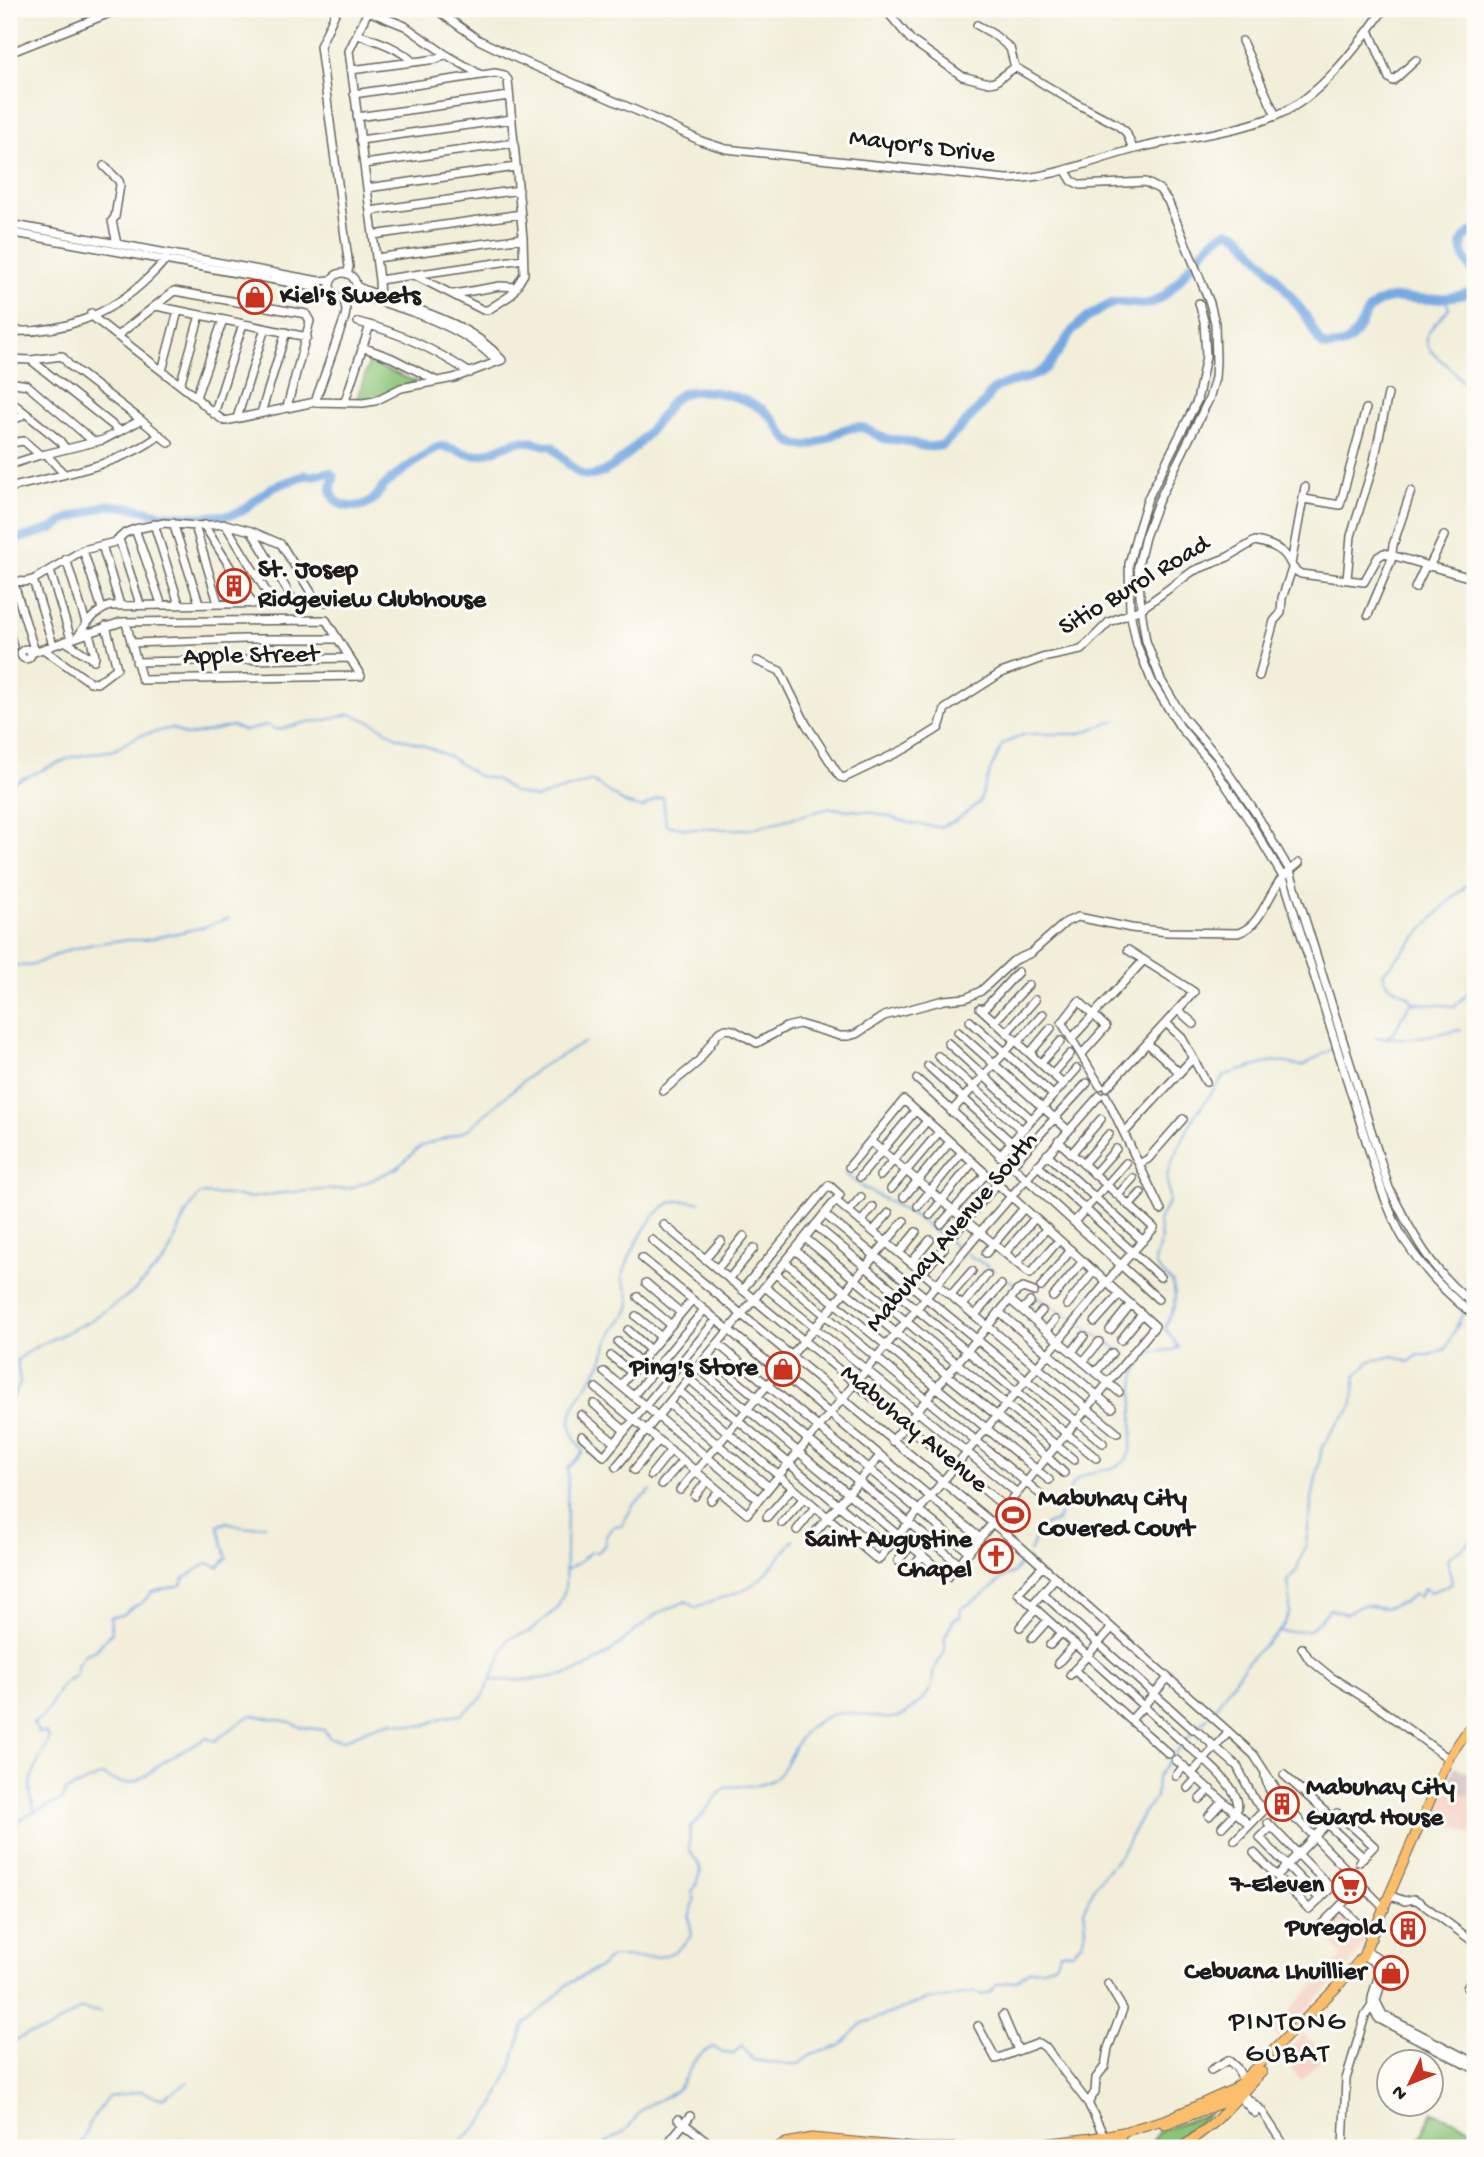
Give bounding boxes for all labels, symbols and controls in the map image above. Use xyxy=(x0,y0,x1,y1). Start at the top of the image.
street label: Mayor's Drive xyxy=(847,124,997,172)
shop icon: Kiel's Sweets xyxy=(236,278,274,316)
place label: Kiel's Sweets xyxy=(279,282,422,313)
street label: Sitio Burol Road xyxy=(1054,529,1218,644)
place label: St. Josep Ridgeview Clubhouse xyxy=(257,556,488,617)
building icon: St. Josep Ridgeview Clubhouse xyxy=(215,567,253,605)
street label: Apple Street xyxy=(183,640,321,674)
street label: Mabuhay Avenue South xyxy=(860,1126,1046,1340)
shop icon: Ping's Store xyxy=(764,1350,802,1388)
place label: Ping's Store xyxy=(628,1354,760,1385)
street label: Mabuhay Avenue xyxy=(833,1359,994,1501)
place label: Mabuhay City Covered Court xyxy=(1038,1485,1196,1546)
sports icon: Mabuhay City Covered Court xyxy=(994,1496,1032,1534)
place label: Saint Augustine Chapel xyxy=(805,1526,974,1587)
church icon: Saint Augustine Chapel xyxy=(977,1537,1015,1575)
place label: Mabuhay City Guard House xyxy=(1306,1774,1455,1835)
building icon: Mabuhay City Guard House xyxy=(1263,1785,1301,1823)
supermarket icon: 7-Eleven xyxy=(1330,1867,1368,1905)
place label: 7-Eleven xyxy=(1228,1871,1325,1902)
building icon: Puregold xyxy=(1389,1910,1427,1948)
place label: Puregold xyxy=(1284,1914,1387,1945)
shop icon: Cebuana Lhuillier xyxy=(1372,1954,1410,1992)
place label: Cebuana Lhuillier xyxy=(1184,1958,1369,1989)
district label: PINTONG GUBAT xyxy=(1228,2007,1347,2072)
north arrow xyxy=(1376,2048,1446,2118)
text: N xyxy=(1387,2080,1413,2105)

